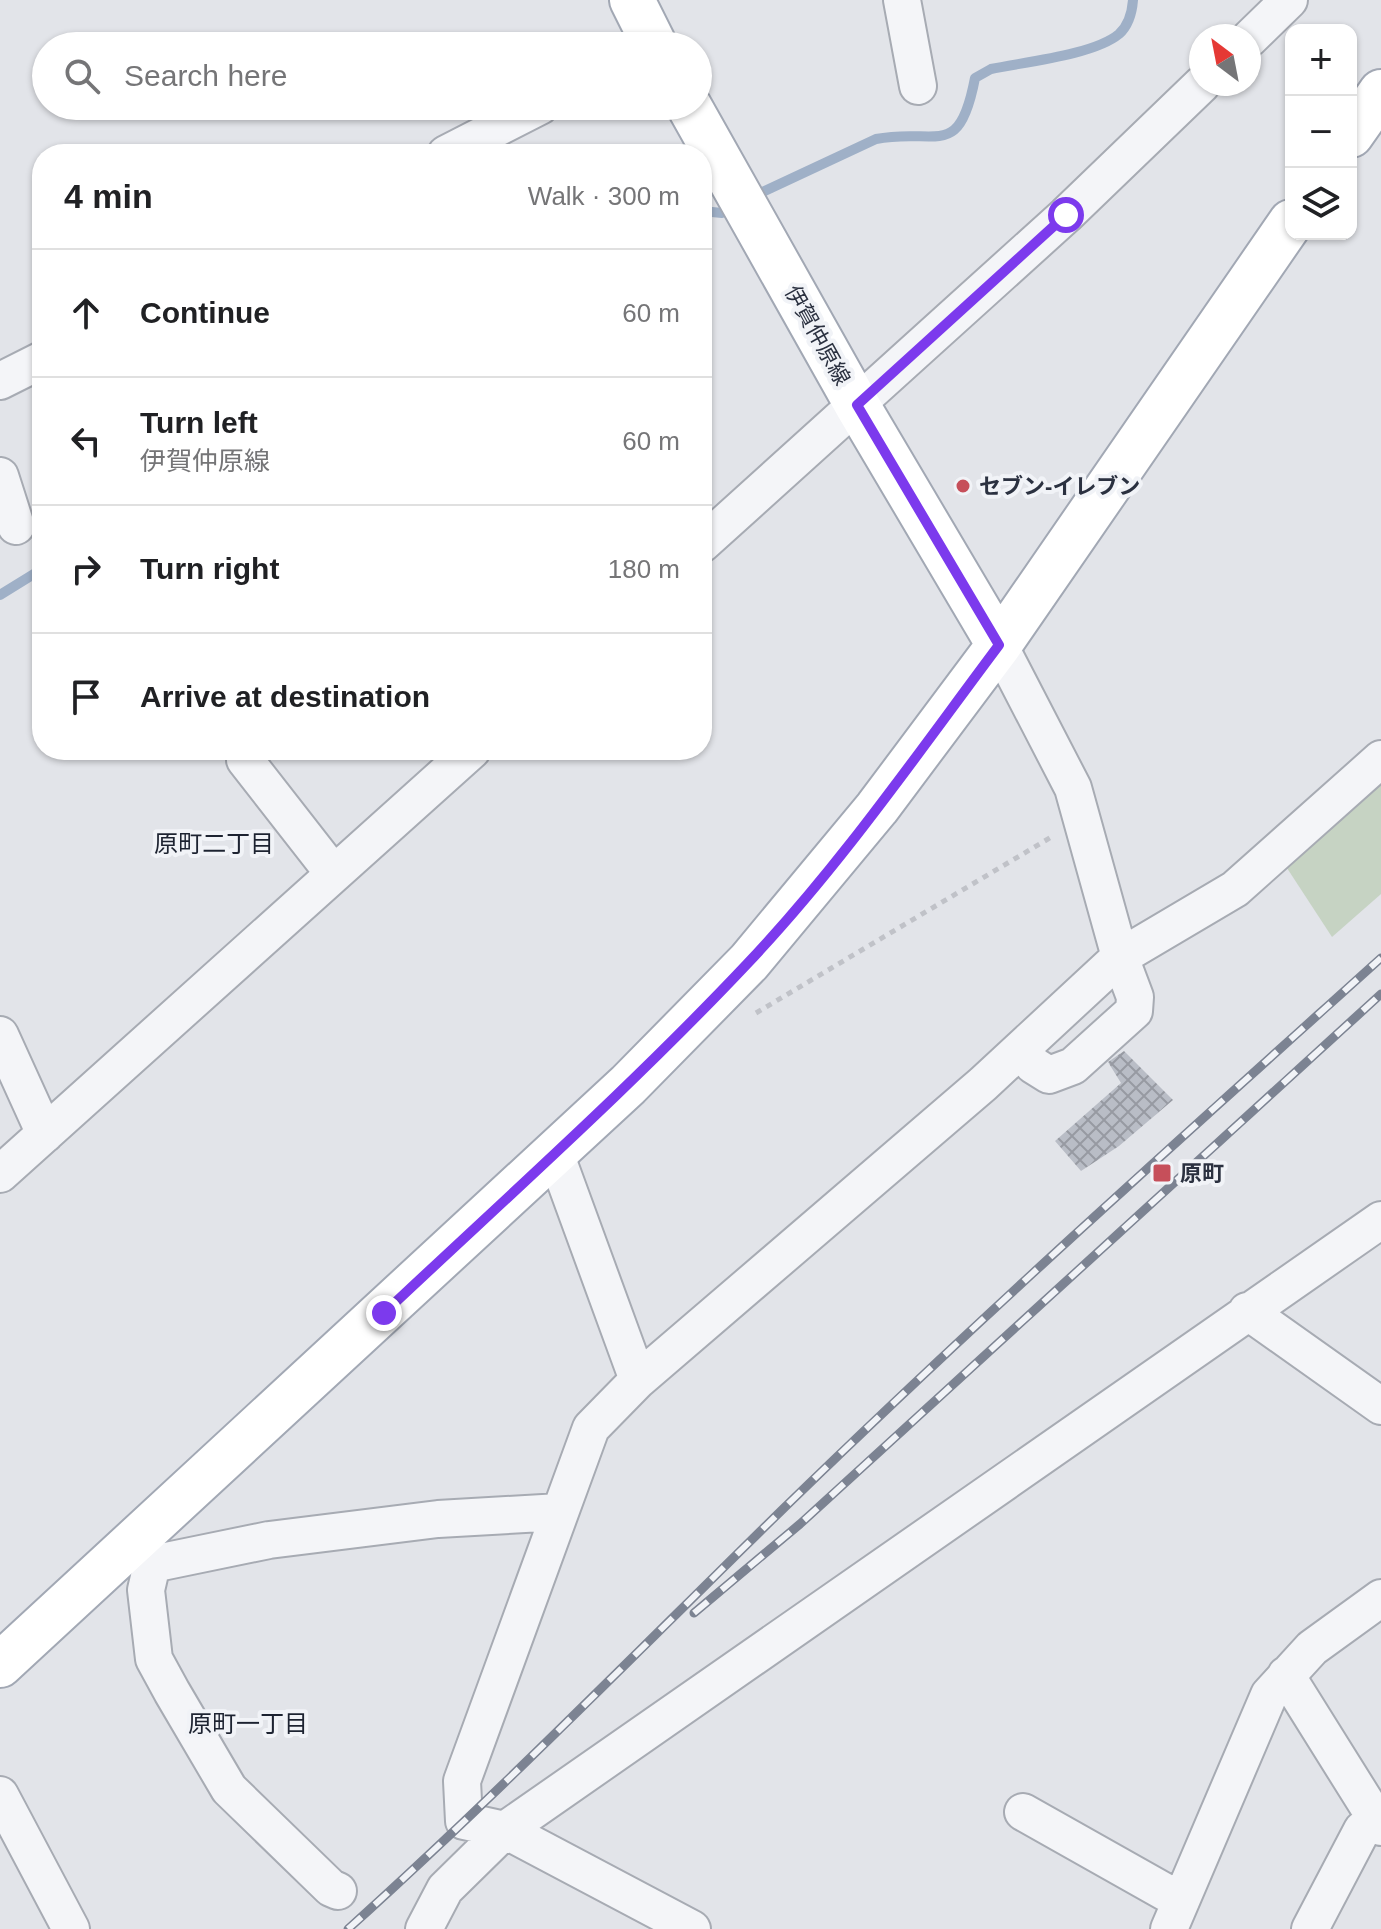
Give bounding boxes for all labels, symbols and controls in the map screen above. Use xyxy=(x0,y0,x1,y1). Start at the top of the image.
north arrow xyxy=(1189,24,1261,96)
map controls xyxy=(1285,24,1357,240)
button: + xyxy=(1285,24,1357,96)
search box xyxy=(32,32,712,120)
icon: search xyxy=(60,54,104,98)
text: Search here xyxy=(124,59,287,92)
button: − xyxy=(1285,96,1357,168)
button: layers xyxy=(1285,168,1357,240)
text: 4 min xyxy=(64,177,153,215)
text: Walk · 300 m xyxy=(528,181,680,211)
route start xyxy=(1048,197,1084,233)
street label: 伊賀仲原線 xyxy=(780,281,855,389)
icon: ahead xyxy=(64,291,108,335)
text: Continue xyxy=(140,296,270,329)
text: 60 m xyxy=(622,298,680,328)
text: Turn left xyxy=(140,406,258,439)
icon: left xyxy=(64,419,108,463)
text: 60 m xyxy=(622,426,680,456)
text: 伊賀仲原線 xyxy=(140,446,270,476)
place label: セブン-イレブン xyxy=(979,474,1140,499)
marker: セブン-イレブン xyxy=(954,477,972,495)
icon: right xyxy=(64,547,108,591)
text: Turn right xyxy=(140,552,279,585)
text: 180 m xyxy=(608,554,680,584)
icon: arrive xyxy=(64,675,108,719)
text: Arrive at destination xyxy=(140,680,430,713)
district label: 原町二丁目 xyxy=(154,830,274,857)
place label: 原町 xyxy=(1180,1161,1224,1186)
marker: 原町 xyxy=(1151,1162,1173,1184)
route end xyxy=(366,1295,402,1331)
district label: 原町一丁目 xyxy=(188,1710,308,1737)

